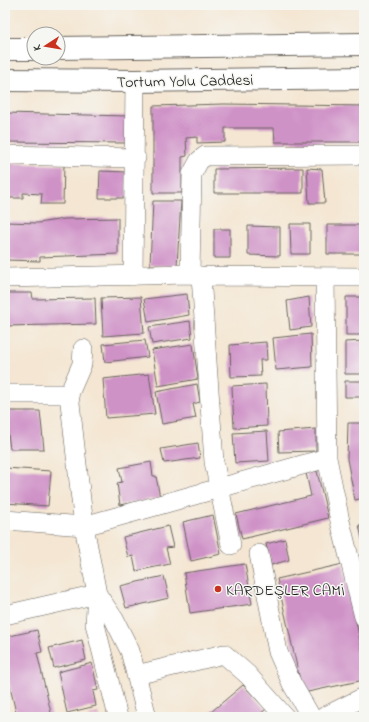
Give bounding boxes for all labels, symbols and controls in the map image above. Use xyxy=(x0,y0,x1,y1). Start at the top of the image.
north arrow xyxy=(26,26,66,66)
text: K xyxy=(29,43,46,52)
street label: Tortum Yolu Caddesi xyxy=(116,69,254,95)
place label: KARDEŞLER CAMİ xyxy=(226,579,345,603)
marker: KARDEŞLER CAMİ xyxy=(213,584,223,594)

